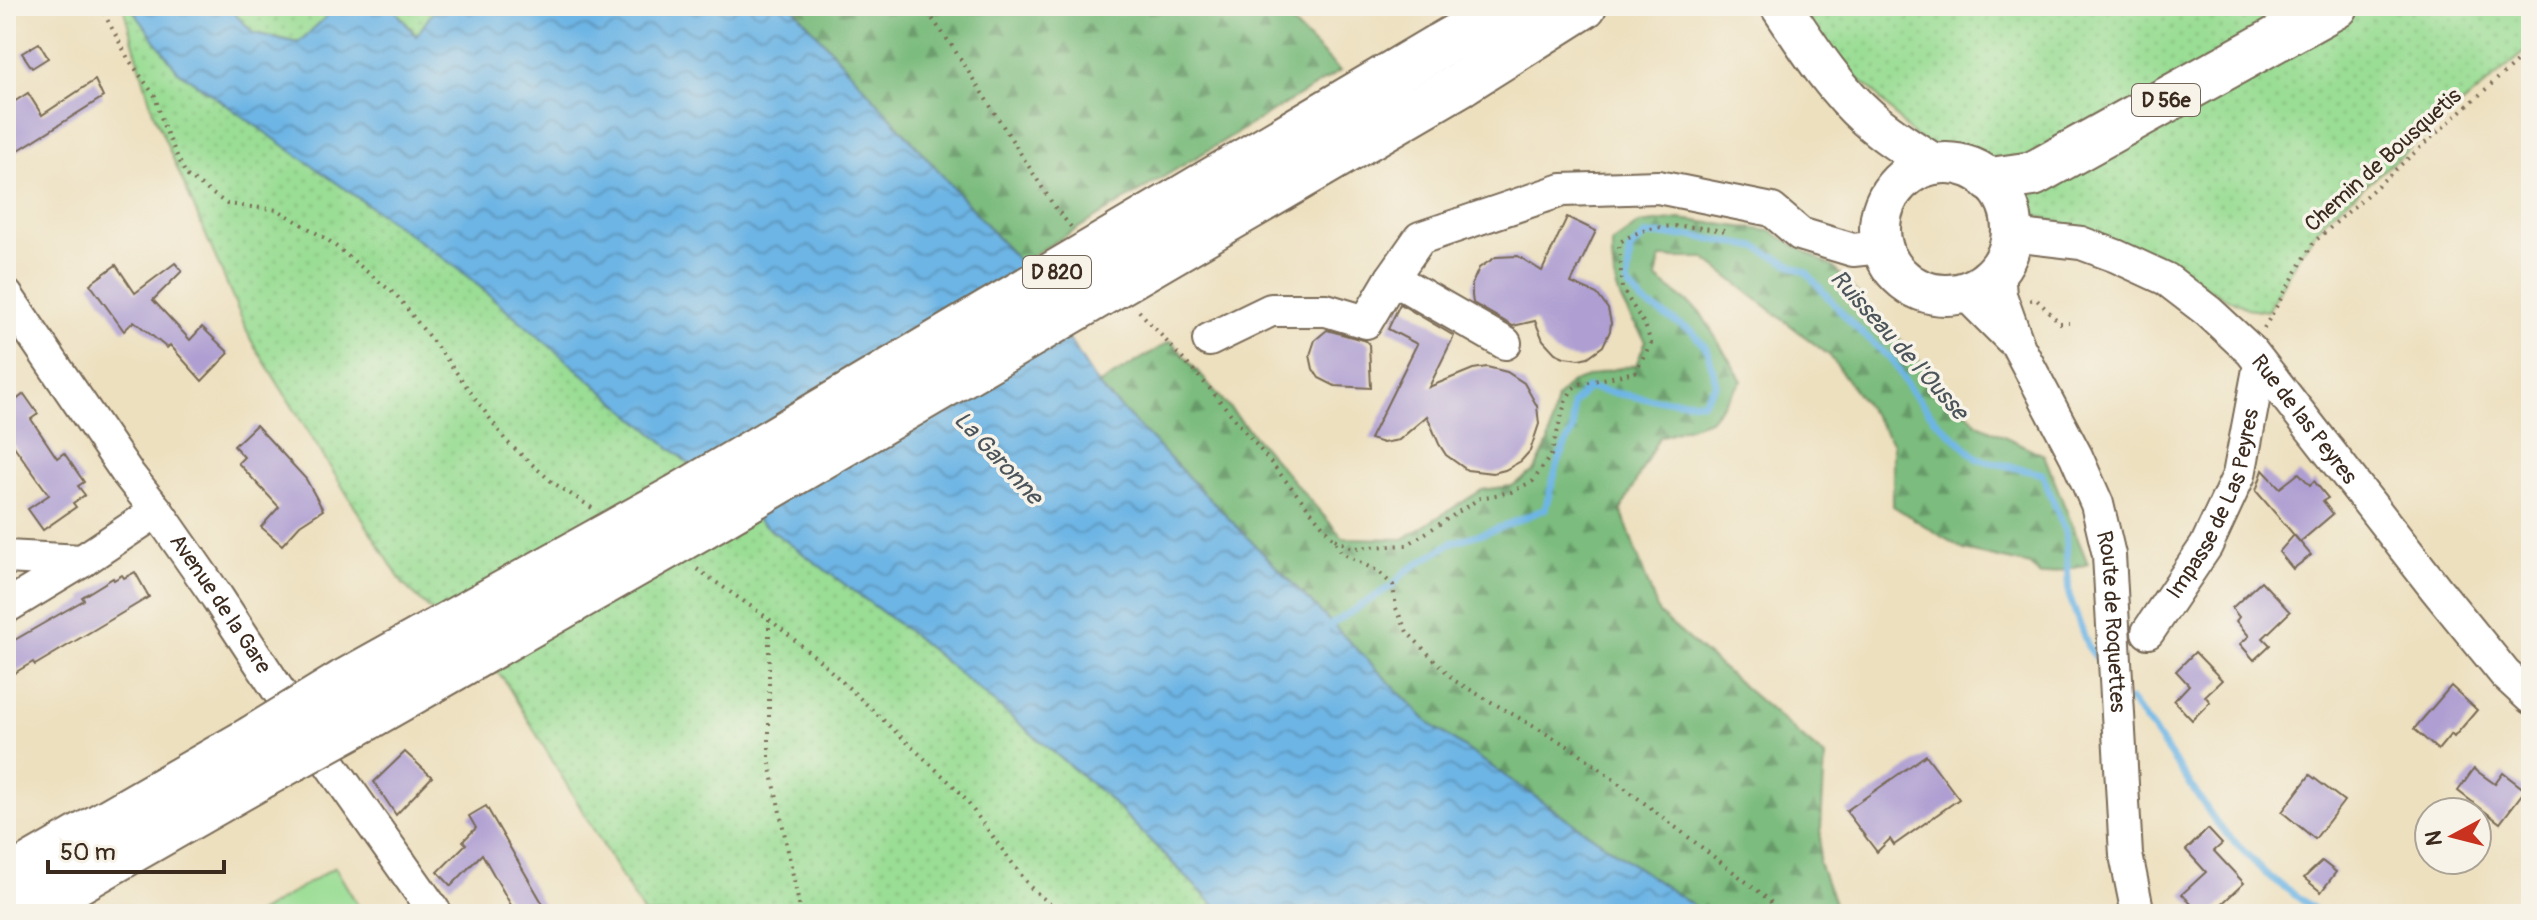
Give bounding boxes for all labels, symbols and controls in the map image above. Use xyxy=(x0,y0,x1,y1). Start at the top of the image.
street label: Chemin de Bousquetis xyxy=(2299,82,2467,238)
road number: D 56e xyxy=(2132,84,2200,116)
road number: D 820 xyxy=(1023,256,1091,288)
water label: Ruisseau de l'Ousse xyxy=(1824,264,1975,428)
street label: Rue de las Peyres xyxy=(2245,349,2363,490)
water label: La Garonne xyxy=(948,405,1050,512)
street label: Impasse de Las Peyres xyxy=(2160,406,2265,604)
street label: Route de Roquettes xyxy=(2090,528,2132,713)
street label: Avenue de la Gare xyxy=(163,529,277,679)
north arrow xyxy=(2413,796,2493,876)
scale bar xyxy=(48,824,224,874)
text: N xyxy=(2419,829,2449,847)
text: 50 m xyxy=(60,838,116,867)

